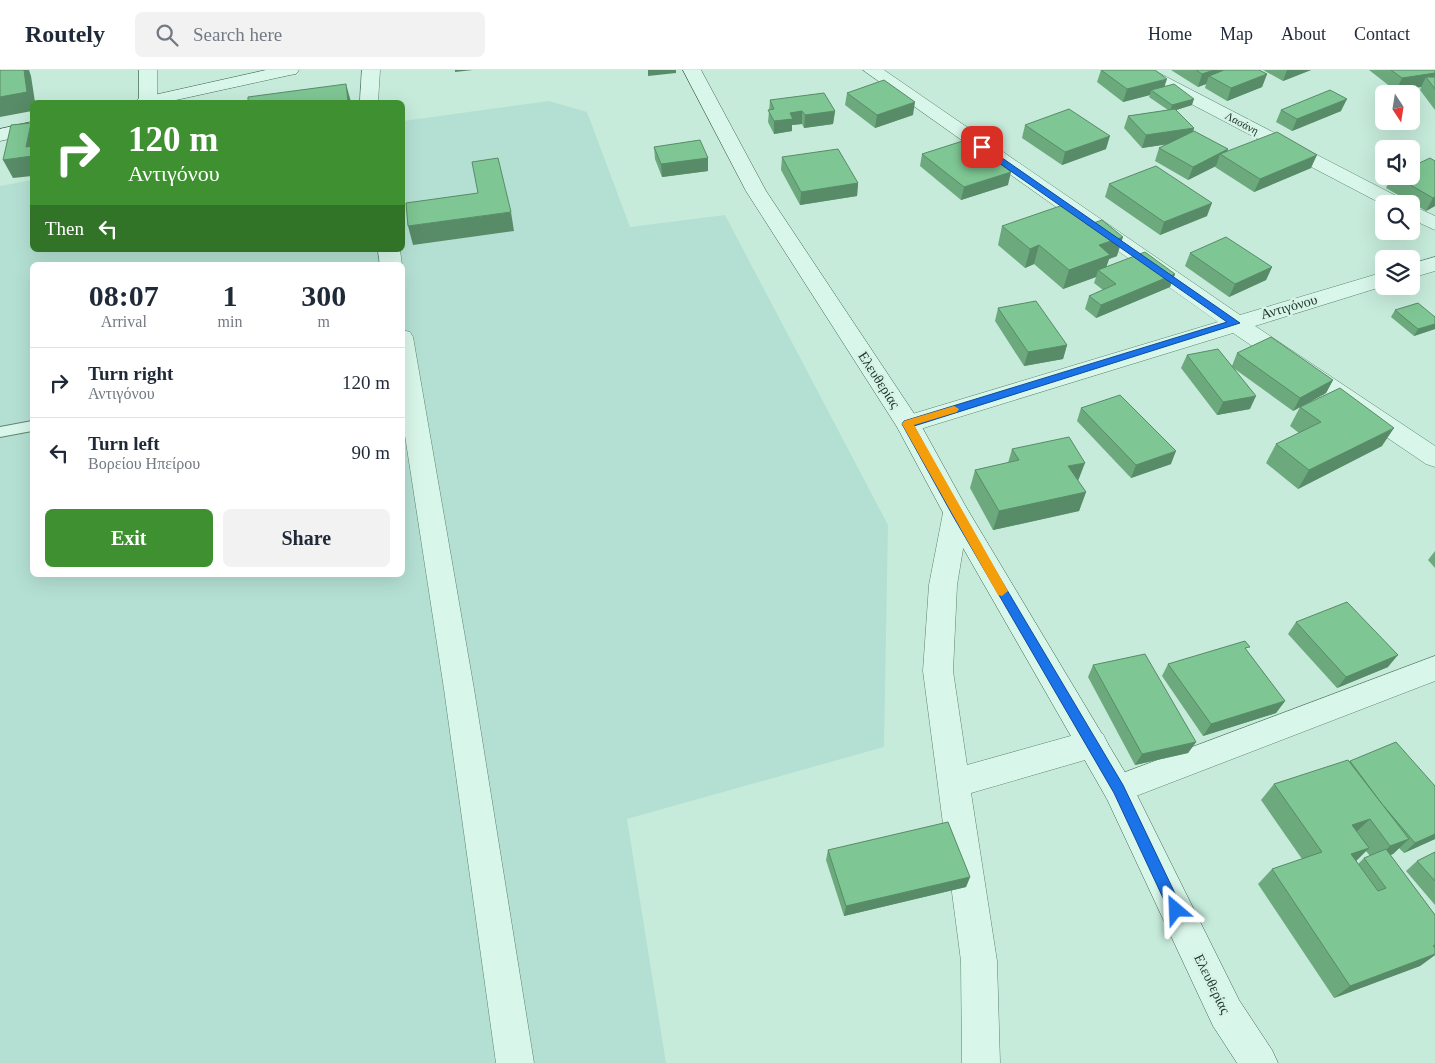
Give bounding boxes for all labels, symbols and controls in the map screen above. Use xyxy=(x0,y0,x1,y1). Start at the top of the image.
search box xyxy=(135,12,485,57)
text: Routely xyxy=(25,21,105,47)
icon: search xyxy=(153,21,181,49)
text: Search here xyxy=(193,24,282,45)
text: Home xyxy=(1148,24,1192,44)
text: Map xyxy=(1220,24,1253,44)
text: About xyxy=(1281,24,1326,44)
text: Contact xyxy=(1354,24,1410,44)
north arrow xyxy=(1375,85,1420,130)
map controls xyxy=(1375,85,1420,295)
street label: Λασάνη xyxy=(1223,109,1261,137)
icon: right xyxy=(45,120,110,185)
text: 120 m xyxy=(128,120,218,159)
pin xyxy=(961,126,1003,168)
icon: arrive xyxy=(968,133,996,161)
button: sound xyxy=(1375,140,1420,185)
text: Αντιγόνου xyxy=(128,161,220,186)
button: search xyxy=(1375,195,1420,240)
icon: left xyxy=(94,215,122,243)
text: Then xyxy=(45,218,84,239)
button: layers xyxy=(1375,250,1420,295)
text: 08:07 xyxy=(89,279,159,312)
text: 1 xyxy=(222,279,237,312)
text: 300 xyxy=(301,279,346,312)
street label: Αντιγόνου xyxy=(1259,292,1319,322)
text: Arrival xyxy=(101,313,147,330)
text: min xyxy=(218,313,242,330)
text: m xyxy=(317,313,330,330)
street label: Ελευθερίας xyxy=(855,349,903,411)
text: Turn right xyxy=(88,363,173,384)
icon: right xyxy=(45,369,73,397)
text: 120 m xyxy=(342,372,390,393)
text: Αντιγόνου xyxy=(88,385,155,402)
text: Turn left xyxy=(88,433,160,454)
icon: left xyxy=(45,439,73,467)
text: 90 m xyxy=(351,442,390,463)
text: Βορείου Ηπείρου xyxy=(88,455,200,472)
button: Exit xyxy=(45,509,213,567)
button: Share xyxy=(223,509,390,567)
position arrow xyxy=(1149,883,1201,935)
street label: Ελευθερίας xyxy=(1191,952,1233,1017)

